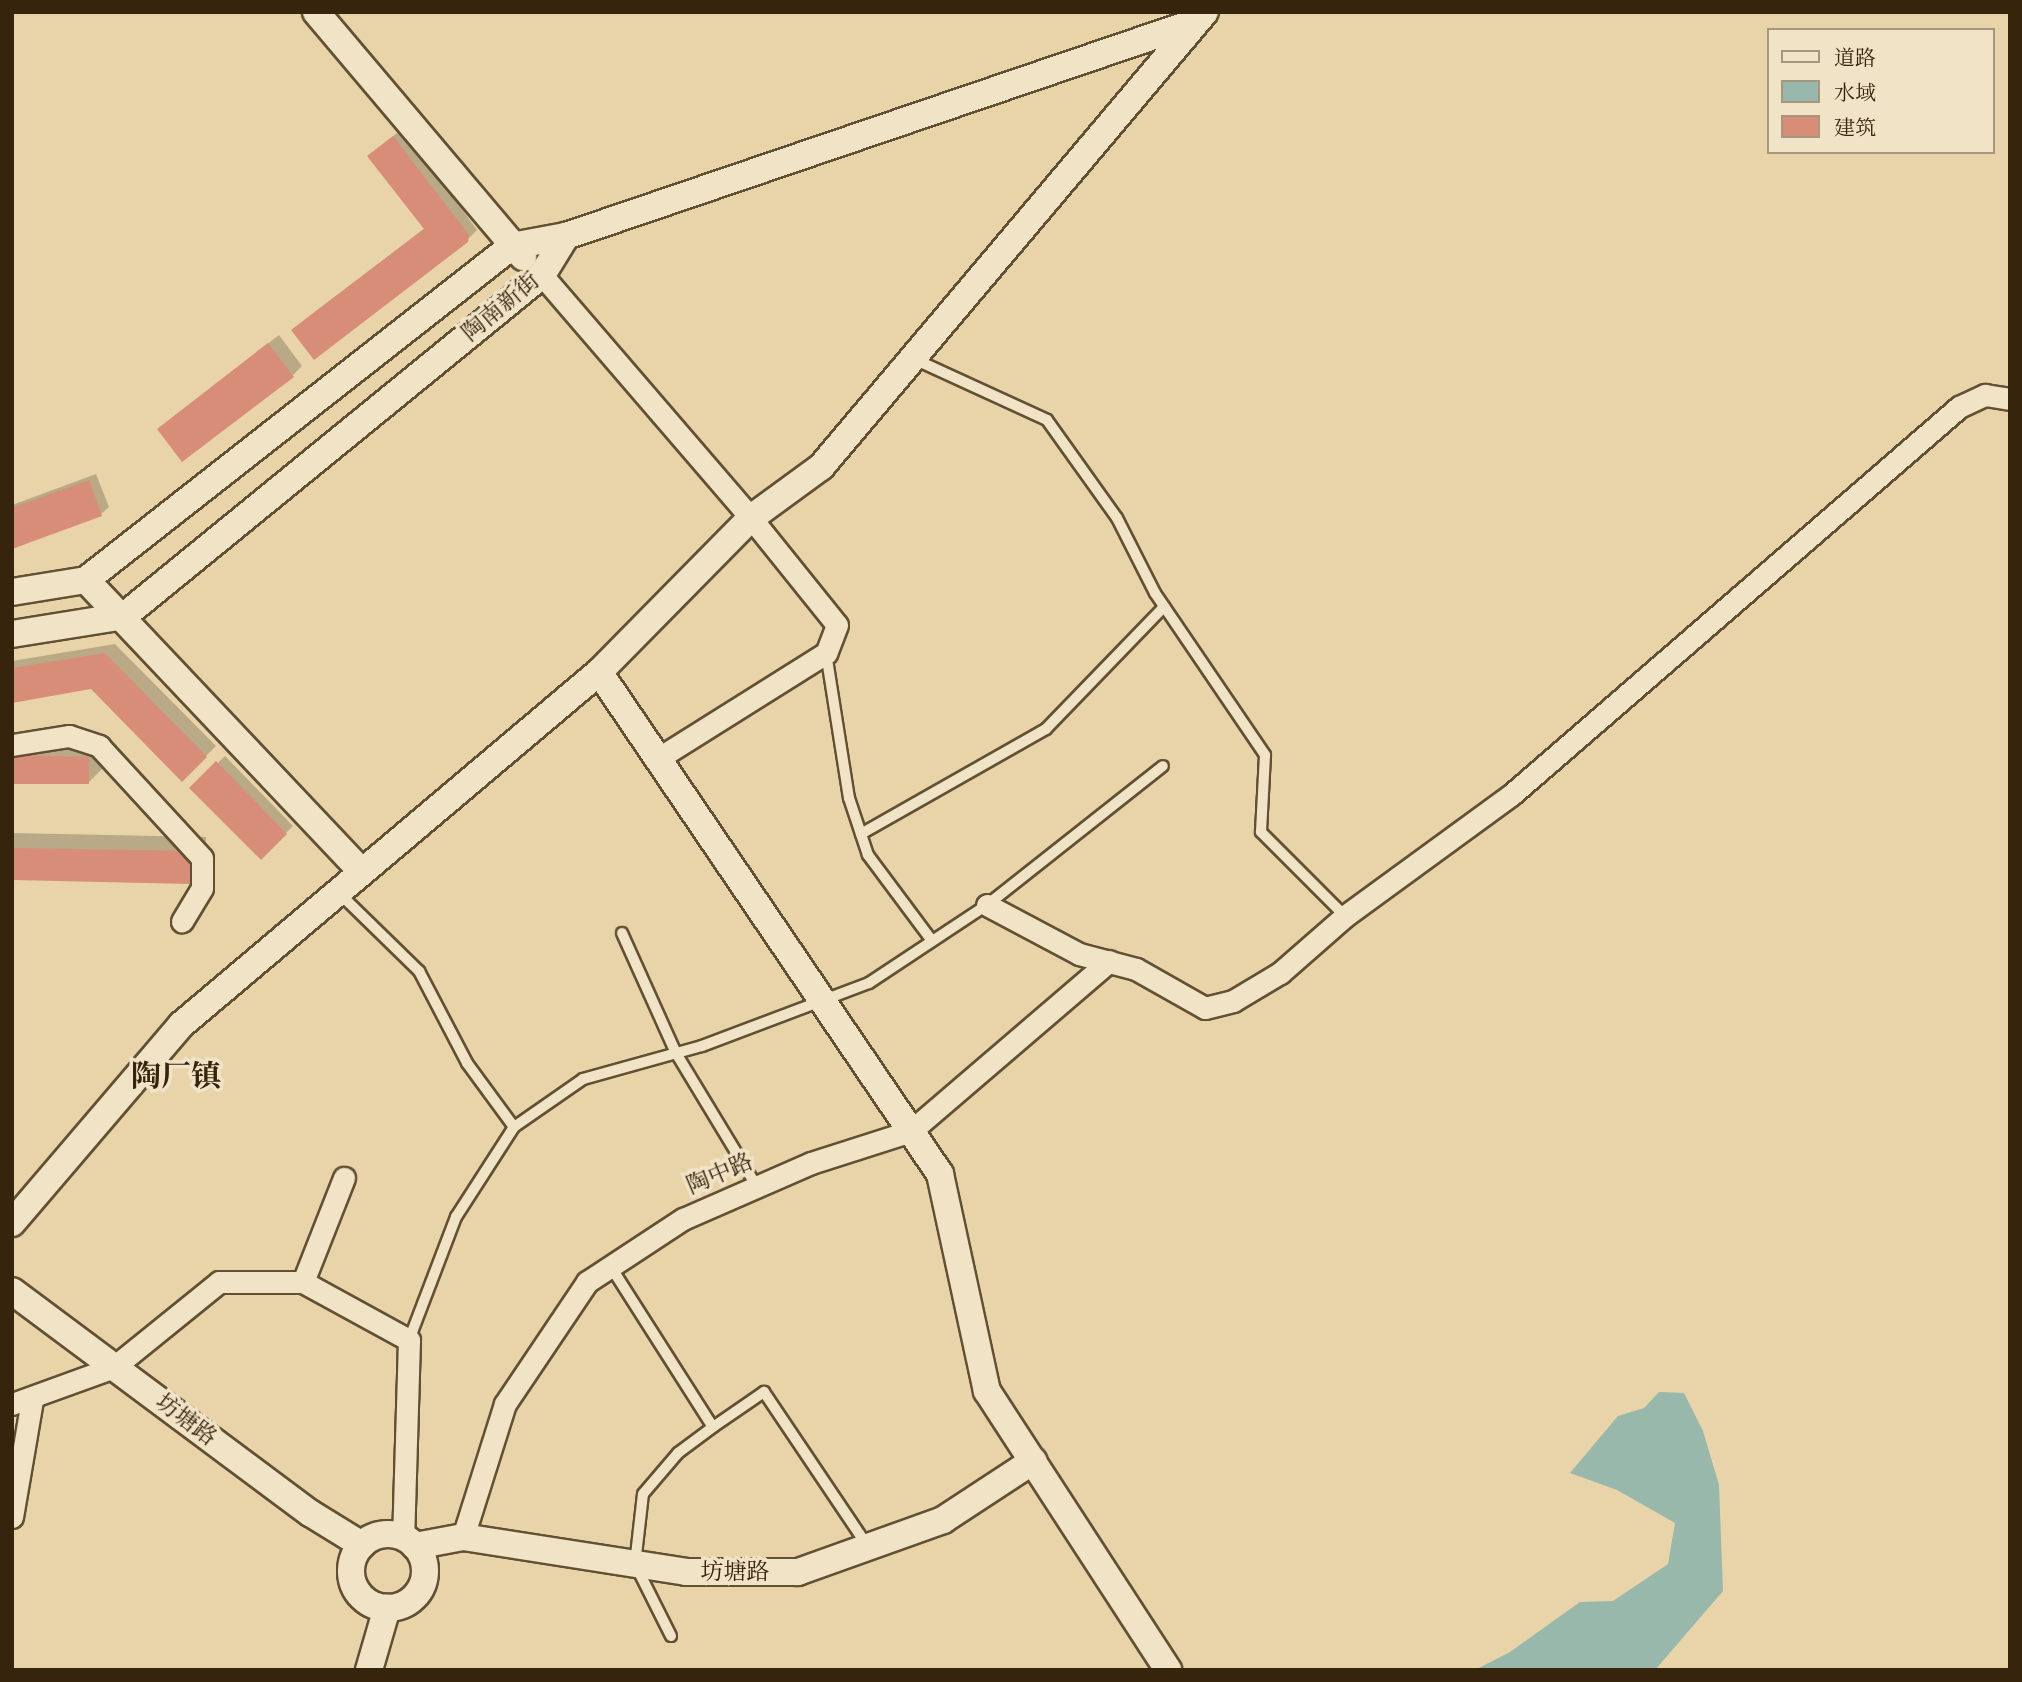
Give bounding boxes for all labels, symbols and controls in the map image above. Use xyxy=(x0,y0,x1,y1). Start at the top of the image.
legend xyxy=(1766,28,1994,154)
text: 道路 xyxy=(1834,45,1876,72)
text: 水域 xyxy=(1834,80,1876,107)
text: 建筑 xyxy=(1834,115,1876,142)
street label: 陶南新街 xyxy=(457,267,545,347)
district label: 陶厂镇 xyxy=(131,1059,221,1095)
street label: 陶中路 xyxy=(683,1148,757,1200)
street label: 坊塘路 xyxy=(150,1388,222,1452)
street label: 坊塘路 xyxy=(701,1558,769,1586)

